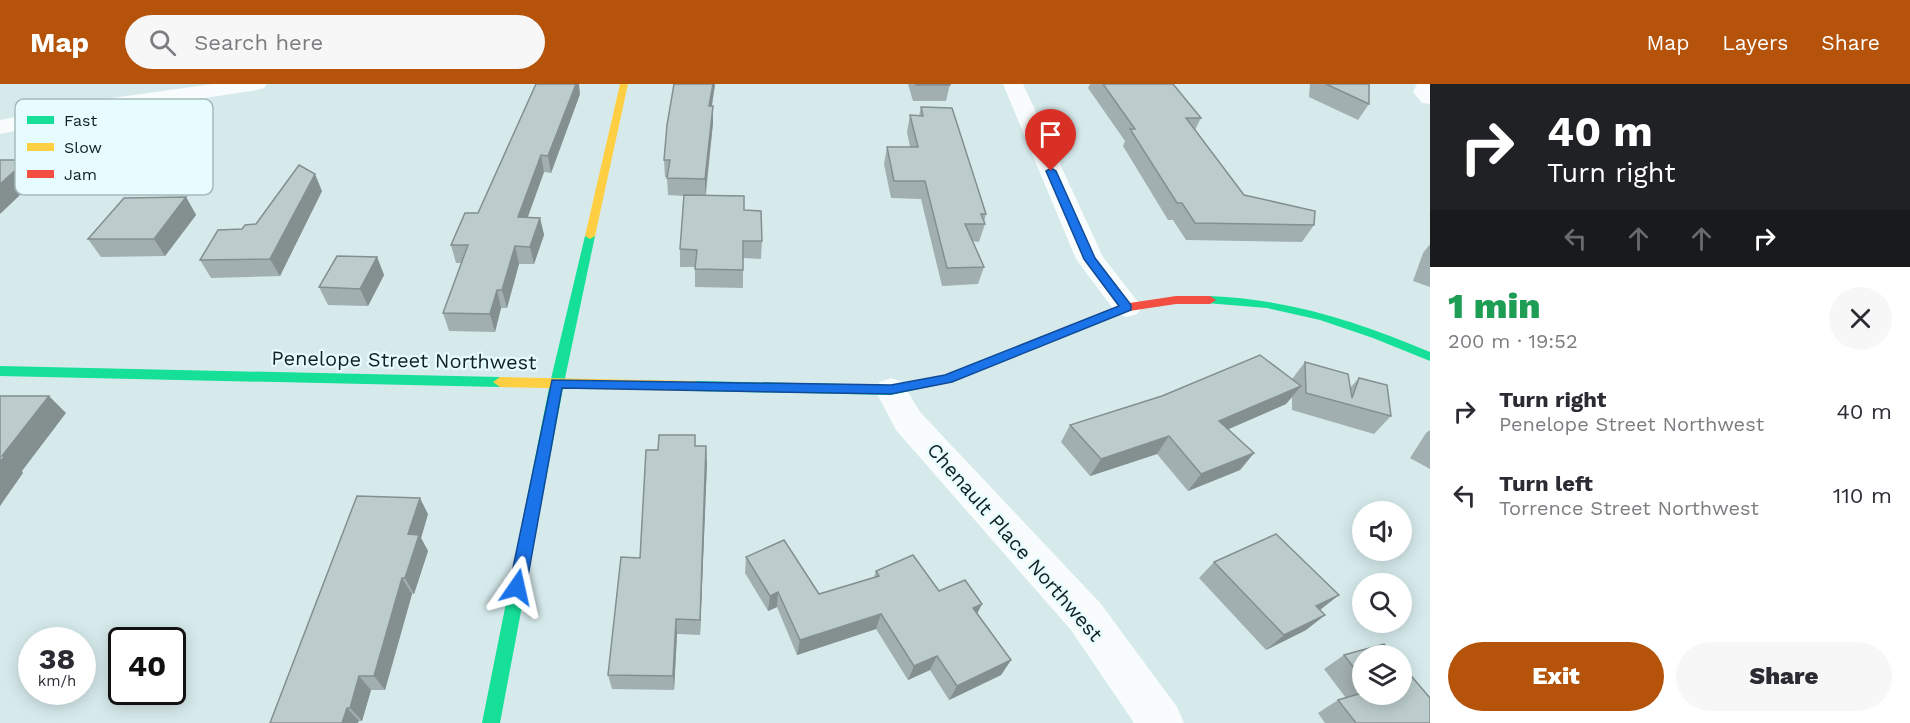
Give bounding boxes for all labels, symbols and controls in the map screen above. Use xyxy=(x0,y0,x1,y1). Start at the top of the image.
search box xyxy=(125,15,545,69)
text: Map xyxy=(30,26,89,59)
icon: search xyxy=(146,26,179,59)
text: Search here xyxy=(194,30,323,55)
text: Map xyxy=(1646,30,1689,55)
text: Layers xyxy=(1722,30,1788,55)
text: Share xyxy=(1821,30,1880,55)
legend xyxy=(15,99,213,195)
text: 40 m xyxy=(1547,107,1653,156)
icon: right xyxy=(1448,108,1526,186)
pin xyxy=(1025,109,1076,171)
text: Fast xyxy=(64,111,97,130)
icon: arrive xyxy=(1034,118,1067,151)
text: Slow xyxy=(64,138,102,157)
text: Turn right xyxy=(1547,157,1676,189)
text: Jam xyxy=(64,165,97,184)
icon: left xyxy=(1559,222,1592,255)
icon: ahead xyxy=(1622,222,1655,255)
icon: ahead xyxy=(1685,222,1718,255)
icon: right xyxy=(1748,222,1781,255)
text: 1 min xyxy=(1448,285,1541,327)
button: close xyxy=(1829,287,1892,350)
text: 200 m · 19:52 xyxy=(1448,329,1578,353)
street label: Penelope Street Northwest xyxy=(271,346,537,374)
text: Turn right xyxy=(1499,387,1606,412)
icon: right xyxy=(1448,395,1481,428)
text: 40 m xyxy=(1836,399,1892,424)
text: Penelope Street Northwest xyxy=(1499,412,1764,436)
street label: Chenault Place Northwest xyxy=(922,438,1108,647)
text: Turn left xyxy=(1499,471,1593,496)
icon: left xyxy=(1448,479,1481,512)
text: 110 m xyxy=(1833,483,1892,508)
text: Torrence Street Northwest xyxy=(1499,496,1759,520)
map controls xyxy=(1352,501,1412,705)
button: sound xyxy=(1352,501,1412,561)
position arrow xyxy=(485,555,549,619)
button: search xyxy=(1352,573,1412,633)
speed limit sign: 40 xyxy=(108,627,186,705)
text: 38 xyxy=(39,641,75,676)
button: Exit xyxy=(1448,642,1664,711)
button: Share xyxy=(1676,642,1892,711)
button: layers xyxy=(1352,645,1412,705)
text: km/h xyxy=(38,672,76,690)

